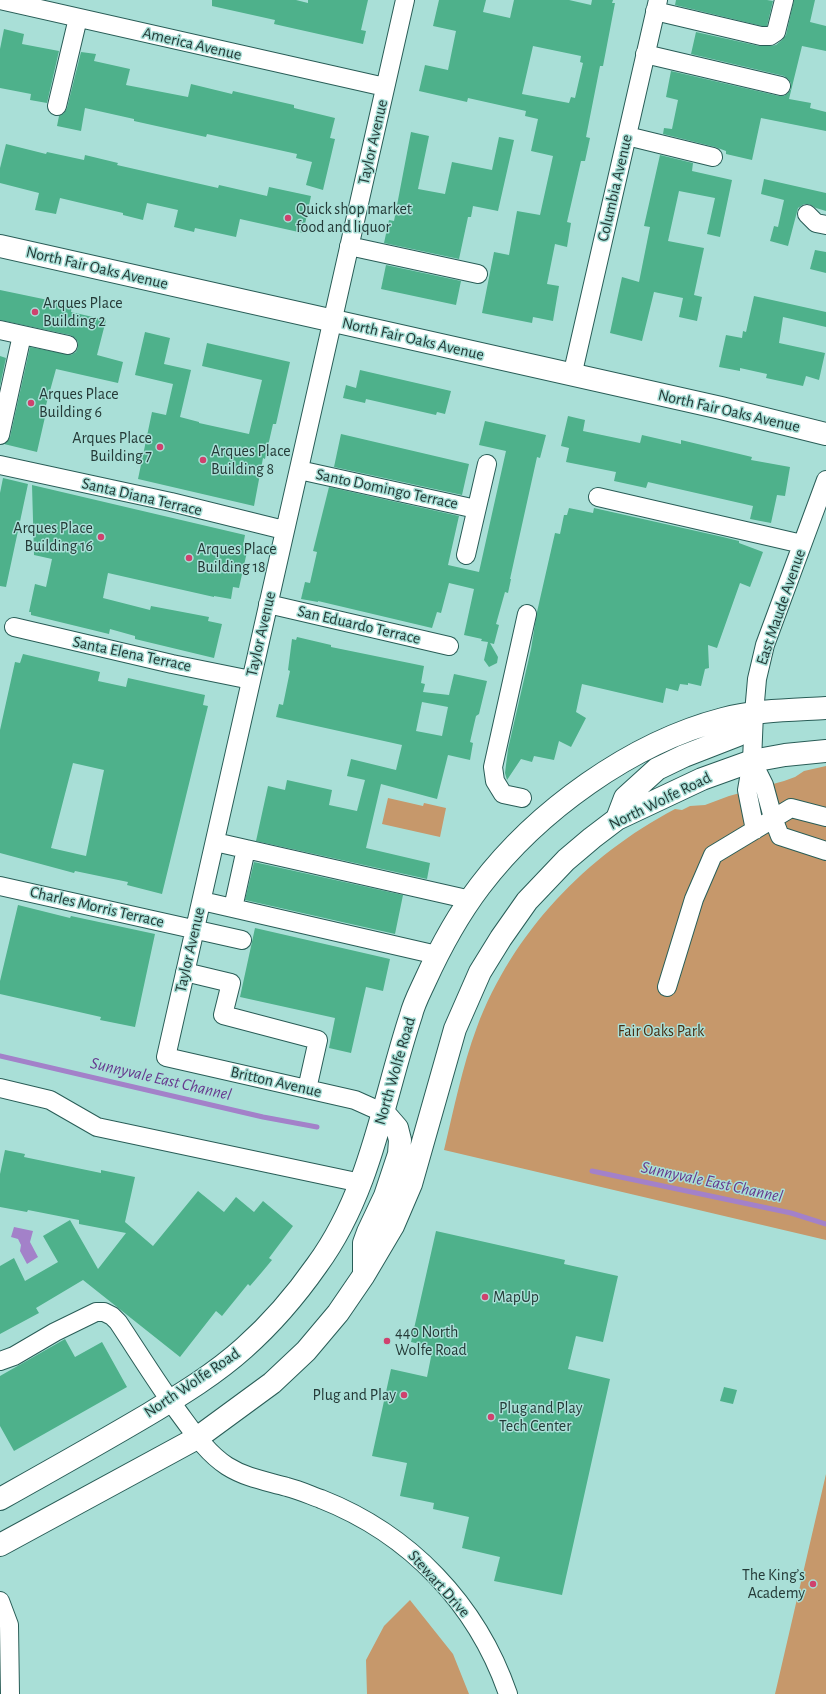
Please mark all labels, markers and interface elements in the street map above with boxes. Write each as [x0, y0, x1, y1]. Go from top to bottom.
street label: America Avenue [141, 23, 243, 65]
street label: Taylor Avenue [354, 98, 392, 186]
street label: Columbia Avenue [593, 133, 637, 243]
place label: Quick shop market food and liquor [296, 199, 412, 237]
marker: Quick shop market food and liquor [283, 213, 293, 223]
street label: North Fair Oaks Avenue [24, 242, 170, 294]
place label: Arques Place Building 2 [43, 293, 123, 331]
marker: Arques Place Building 2 [30, 307, 40, 317]
street label: North Fair Oaks Avenue [340, 313, 486, 365]
place label: Arques Place Building 6 [39, 384, 119, 422]
street label: North Fair Oaks Avenue [656, 385, 802, 437]
marker: Arques Place Building 6 [26, 398, 36, 408]
place label: Arques Place Building 7 [72, 428, 152, 466]
place label: Arques Place Building 8 [211, 441, 291, 479]
marker: Arques Place Building 7 [155, 442, 165, 452]
marker: Arques Place Building 8 [198, 455, 208, 465]
street label: Santo Domingo Terrace [314, 465, 460, 513]
street label: Santa Diana Terrace [80, 474, 204, 520]
place label: Arques Place Building 16 [13, 518, 93, 556]
marker: Arques Place Building 16 [96, 532, 106, 542]
place label: Arques Place Building 18 [197, 539, 277, 577]
street label: East Maude Avenue [752, 546, 810, 668]
marker: Arques Place Building 18 [184, 553, 194, 563]
street label: Taylor Avenue [242, 590, 280, 678]
street label: San Eduardo Terrace [296, 602, 422, 648]
street label: Santa Elena Terrace [71, 632, 193, 676]
street label: North Wolfe Road [606, 768, 714, 834]
street label: Charles Morris Terrace [28, 882, 166, 932]
street label: Taylor Avenue [171, 906, 209, 994]
street label: North Wolfe Road [370, 1015, 420, 1127]
park label: Fair Oaks Park [618, 1021, 704, 1041]
water label: Sunnyvale East Channel [88, 1053, 234, 1105]
street label: Britton Avenue [229, 1062, 323, 1102]
water label: Sunnyvale East Channel [639, 1157, 785, 1207]
place label: MapUp [493, 1287, 539, 1307]
marker: MapUp [480, 1292, 490, 1302]
place label: 440 North Wolfe Road [395, 1322, 467, 1360]
marker: 440 North Wolfe Road [382, 1336, 392, 1346]
street label: North Wolfe Road [140, 1344, 244, 1422]
place label: Plug and Play [312, 1385, 396, 1405]
marker: Plug and Play [399, 1390, 409, 1400]
place label: Plug and Play Tech Center [499, 1398, 583, 1436]
marker: Plug and Play Tech Center [486, 1412, 496, 1422]
street label: Stewart Drive [404, 1546, 474, 1622]
place label: The King’s Academy [742, 1565, 805, 1603]
marker: The King’s Academy [808, 1579, 818, 1589]

